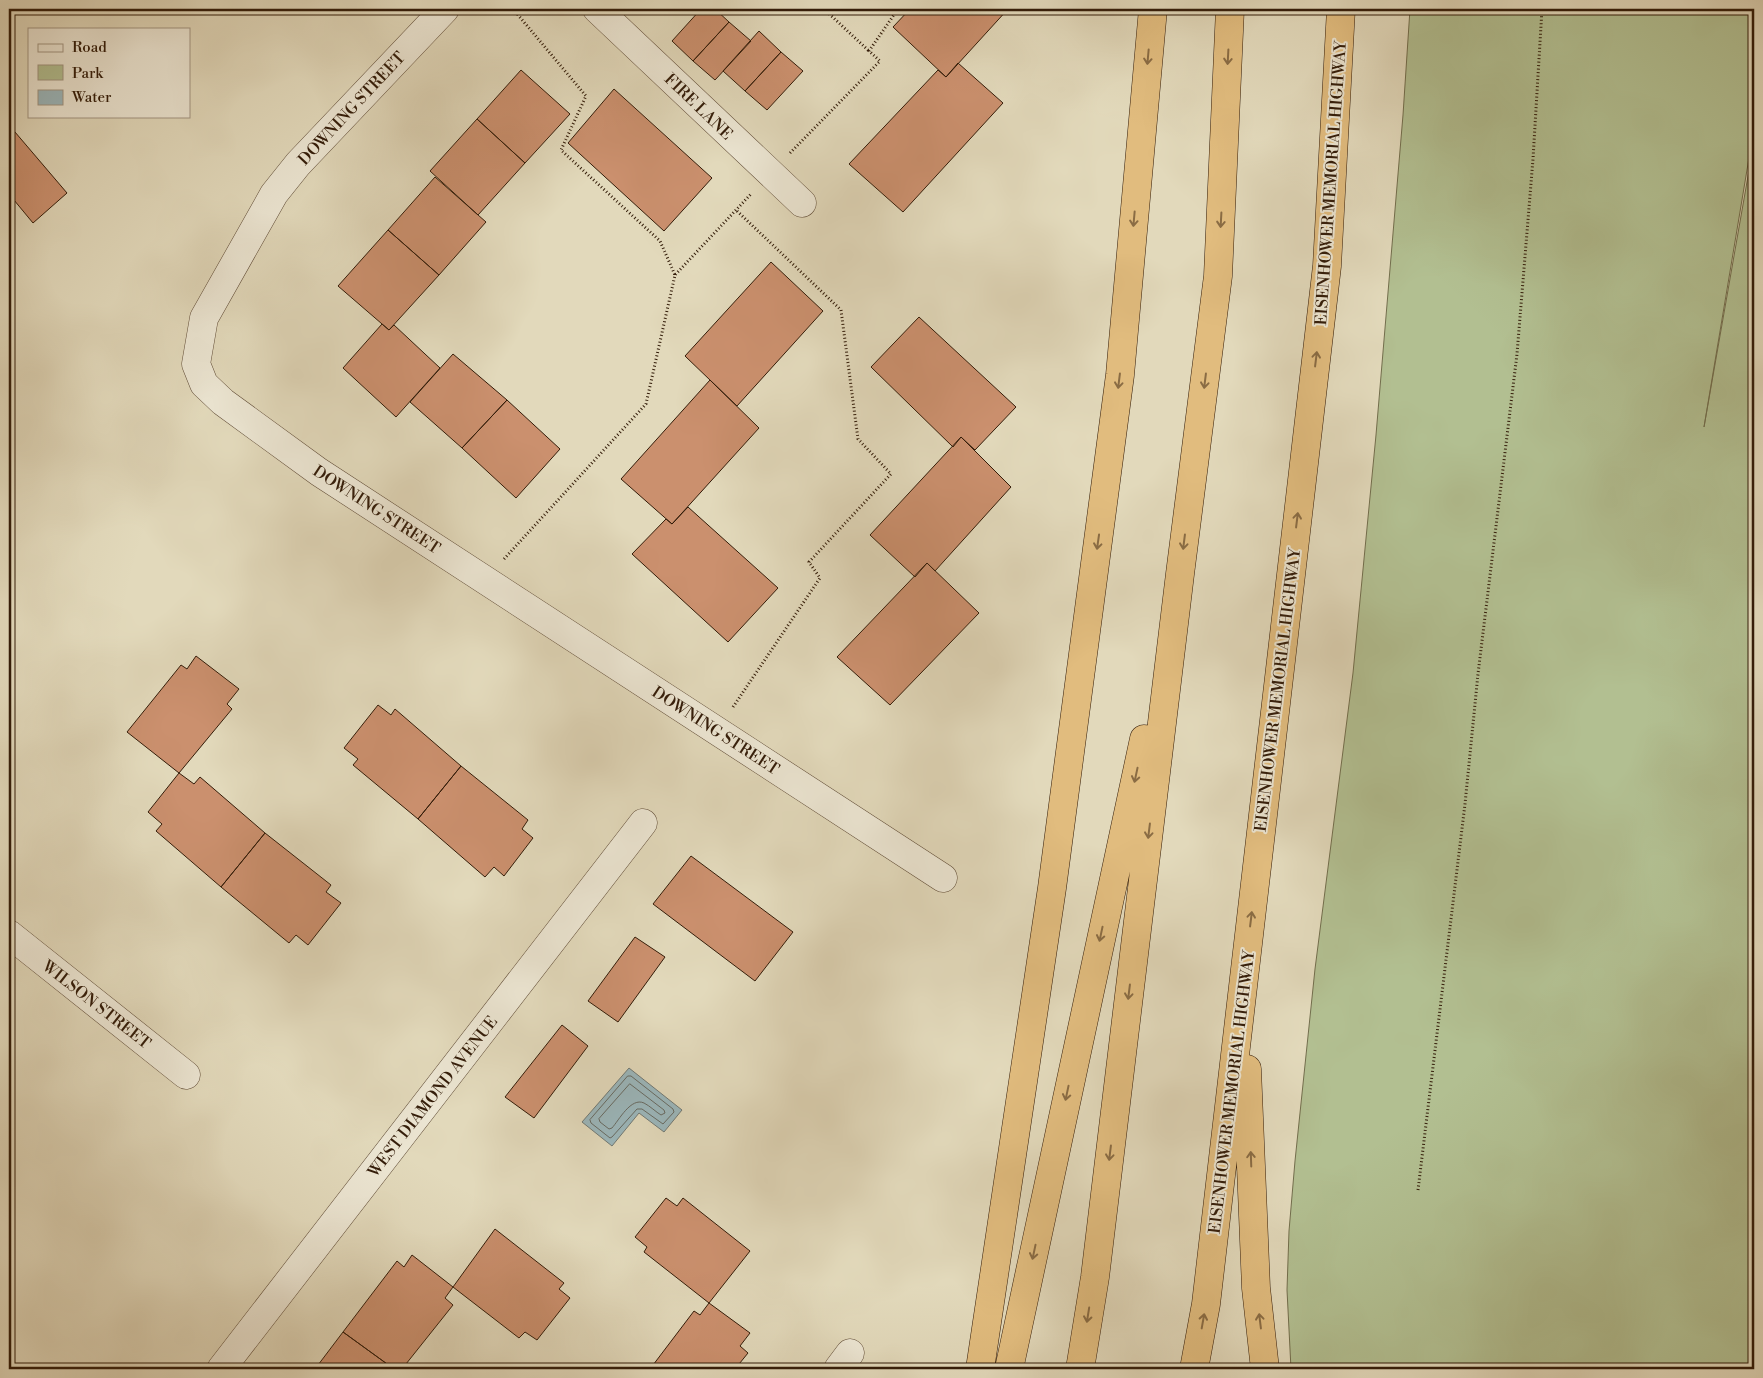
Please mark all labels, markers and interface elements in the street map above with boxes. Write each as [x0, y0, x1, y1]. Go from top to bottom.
legend [28, 28, 190, 118]
text: Road [72, 38, 107, 57]
street label: EISENHOWER MEMORIAL HIGHWAY [1311, 39, 1351, 326]
street label: DOWNING STREET [294, 48, 409, 170]
one-way arrow [1144, 49, 1153, 65]
one-way arrow [1223, 49, 1233, 65]
text: Park [72, 64, 104, 83]
street label: FIRE LANE [660, 69, 737, 144]
text: Water [71, 88, 112, 107]
one-way arrow [1129, 211, 1139, 227]
one-way arrow [1216, 212, 1225, 228]
one-way arrow [1311, 351, 1321, 367]
one-way arrow [1114, 373, 1124, 389]
one-way arrow [1200, 373, 1210, 389]
street label: DOWNING STREET [309, 461, 444, 559]
one-way arrow [1292, 512, 1302, 528]
one-way arrow [1092, 534, 1102, 550]
one-way arrow [1179, 534, 1189, 550]
street label: EISENHOWER MEMORIAL HIGHWAY [1251, 546, 1305, 833]
street label: DOWNING STREET [648, 682, 783, 780]
one-way arrow [1131, 767, 1140, 783]
one-way arrow [1143, 822, 1153, 838]
one-way arrow [1246, 911, 1256, 927]
one-way arrow [1096, 926, 1106, 942]
street label: EISENHOWER MEMORIAL HIGHWAY [1205, 948, 1259, 1235]
street label: WILSON STREET [37, 956, 155, 1053]
one-way arrow [1124, 984, 1134, 1000]
street label: WEST DIAMOND AVENUE [363, 1012, 502, 1182]
one-way arrow [1062, 1085, 1071, 1101]
one-way arrow [1104, 1145, 1114, 1161]
one-way arrow [1246, 1151, 1255, 1167]
one-way arrow [1029, 1244, 1038, 1260]
one-way arrow [1083, 1306, 1093, 1322]
one-way arrow [1255, 1313, 1265, 1329]
one-way arrow [1198, 1314, 1208, 1330]

